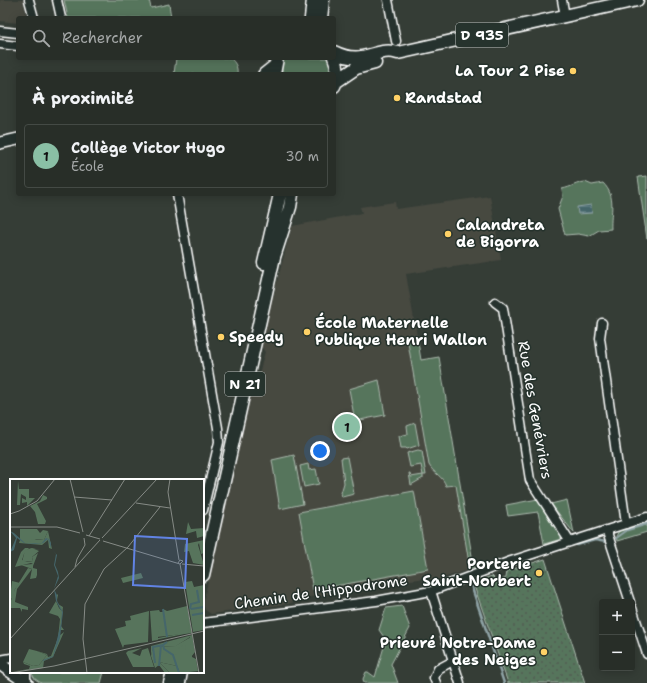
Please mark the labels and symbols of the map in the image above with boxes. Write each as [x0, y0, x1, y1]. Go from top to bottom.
road number: D 935 [456, 23, 508, 47]
place label: La Tour 2 Pise [455, 61, 565, 81]
marker: La Tour 2 Pise [568, 66, 578, 76]
place label: Randstad [405, 88, 482, 108]
marker: Randstad [392, 93, 402, 103]
place label: Calandreta de Bigorra [456, 215, 545, 252]
marker: Calandreta de Bigorra [443, 229, 453, 239]
place label: École Maternelle Publique Henri Wallon [315, 312, 487, 350]
place label: Speedy [229, 327, 284, 347]
marker: École Maternelle Publique Henri Wallon [302, 327, 312, 337]
marker: Speedy [216, 332, 226, 342]
street label: Rue des Genévriers [513, 339, 557, 481]
road number: N 21 [225, 372, 265, 396]
pin: 1 [334, 412, 360, 442]
your location [310, 441, 330, 461]
inset map [10, 479, 204, 673]
place label: Porterie Saint-Norbert [422, 554, 531, 591]
marker: Porterie Saint-Norbert [534, 568, 544, 578]
street label: Chemin de l'Hippodrome [233, 570, 409, 614]
place label: Prieuré Notre-Dame des Neiges [380, 633, 536, 670]
marker: Prieuré Notre-Dame des Neiges [539, 647, 549, 657]

